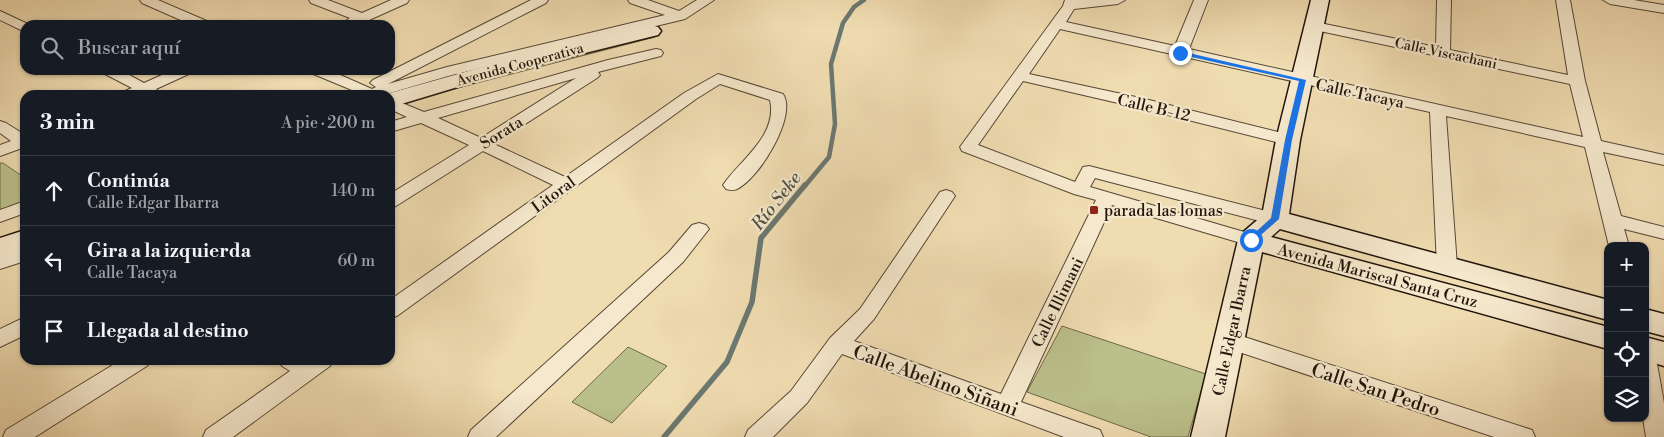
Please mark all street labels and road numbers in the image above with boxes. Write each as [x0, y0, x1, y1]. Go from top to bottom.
street label: Calle Viscachani [1393, 34, 1499, 74]
street label: Avenida Cooperativa [454, 39, 587, 91]
street label: Calle Tacaya [1314, 75, 1407, 113]
street label: Calle B-12 [1115, 90, 1192, 126]
street label: Sorata [476, 111, 528, 154]
street label: Litoral [528, 172, 580, 218]
street label: Avenida Mariscal Santa Cruz [1274, 239, 1480, 312]
street label: Calle Illimani [1027, 254, 1088, 351]
street label: Calle Edgar Ibarra [1208, 264, 1256, 398]
street label: Calle Abelino Siñani [850, 340, 1022, 422]
street label: Calle San Pedro [1308, 358, 1443, 422]

